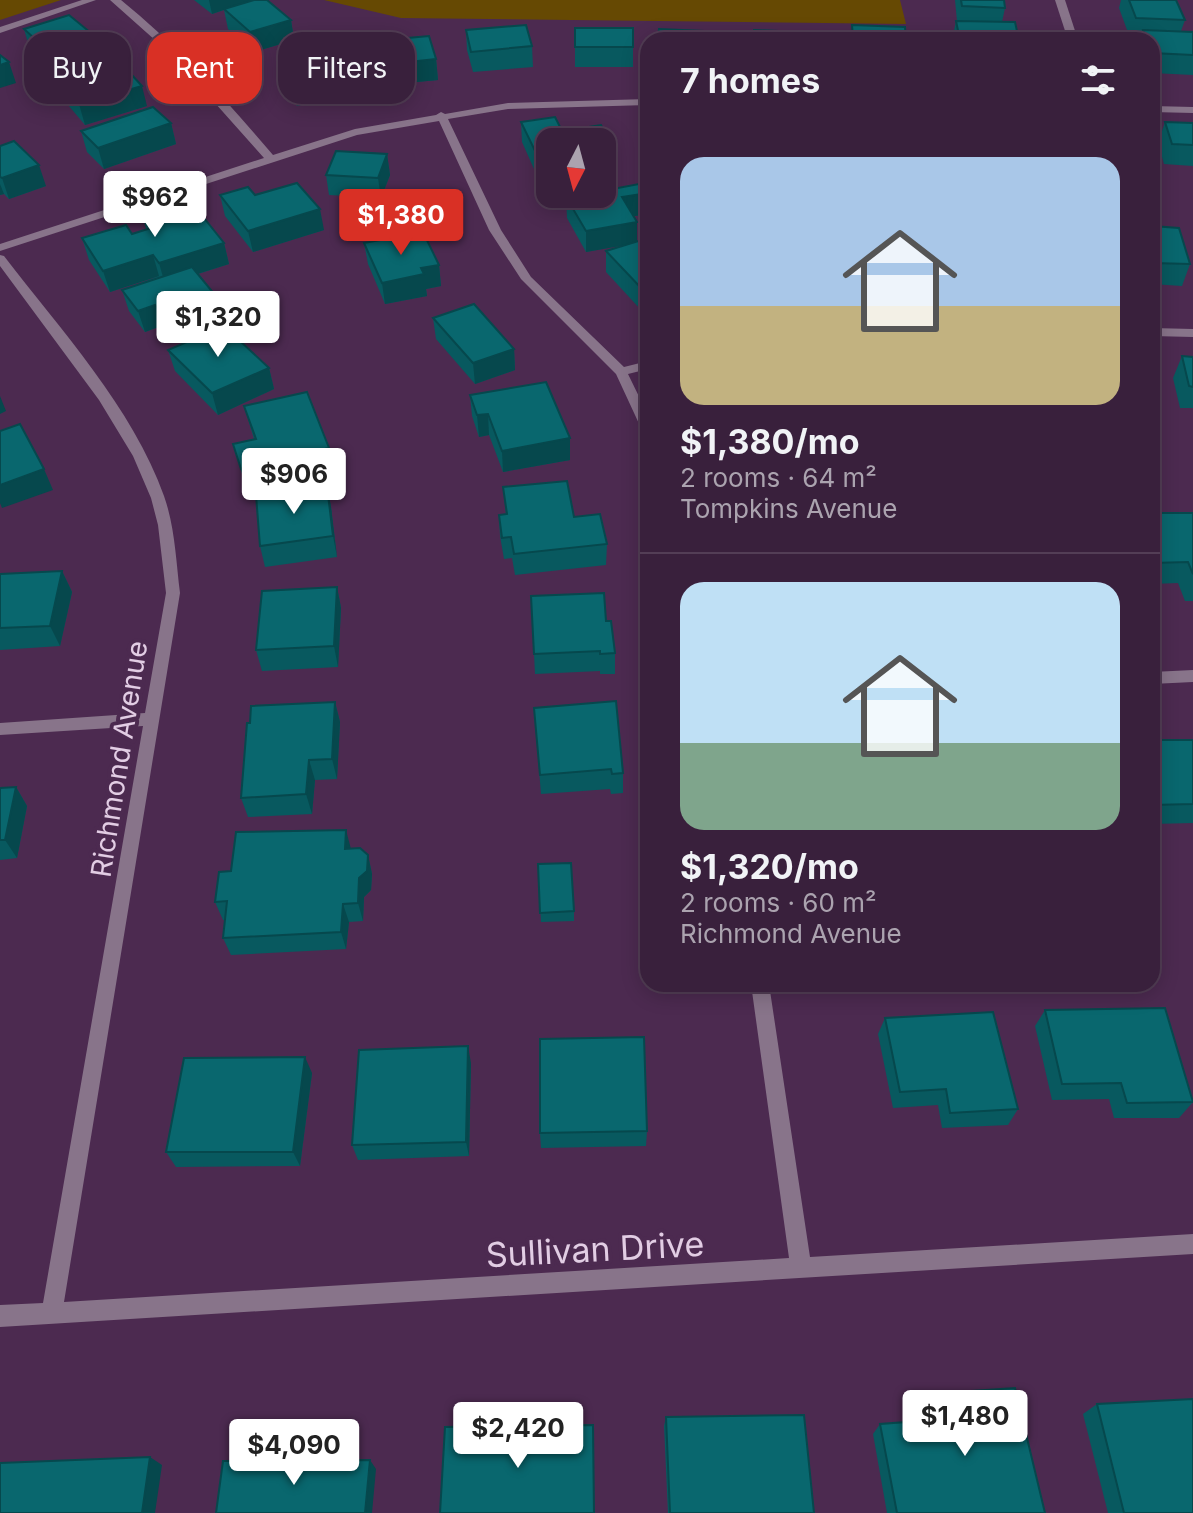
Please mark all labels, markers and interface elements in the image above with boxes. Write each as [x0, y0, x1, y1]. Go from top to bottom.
chip: Buy [24, 32, 131, 104]
chip: Rent [147, 32, 262, 104]
chip: Filters [278, 32, 415, 104]
icon: filters [1076, 58, 1120, 102]
text: 7 homes [680, 60, 820, 101]
north arrow [536, 128, 616, 208]
map controls [536, 128, 616, 208]
pin: $962 [108, 171, 202, 239]
text: $962 [121, 181, 189, 212]
pin: $1,380 [336, 189, 466, 257]
text: $1,380 [357, 199, 445, 230]
icon: home [828, 209, 972, 353]
pin: $1,320 [153, 291, 283, 359]
text: $1,320 [174, 301, 262, 332]
text: $1,380/mo [680, 421, 860, 462]
pin: $906 [247, 448, 341, 516]
text: $906 [260, 458, 328, 489]
text: 2 rooms · 64 m² [680, 462, 877, 493]
text: Tompkins Avenue [680, 493, 897, 524]
icon: home [828, 634, 972, 778]
street label: Richmond Avenue [84, 639, 154, 879]
text: $1,320/mo [680, 846, 859, 887]
text: 2 rooms · 60 m² [680, 887, 876, 918]
text: Richmond Avenue [680, 918, 902, 949]
street label: Sullivan Drive [485, 1223, 705, 1275]
pin: $1,480 [900, 1390, 1030, 1458]
text: $1,480 [921, 1400, 1009, 1431]
pin: $2,420 [453, 1402, 583, 1470]
text: $2,420 [471, 1412, 565, 1443]
pin: $4,090 [229, 1419, 359, 1487]
text: $4,090 [247, 1429, 341, 1460]

